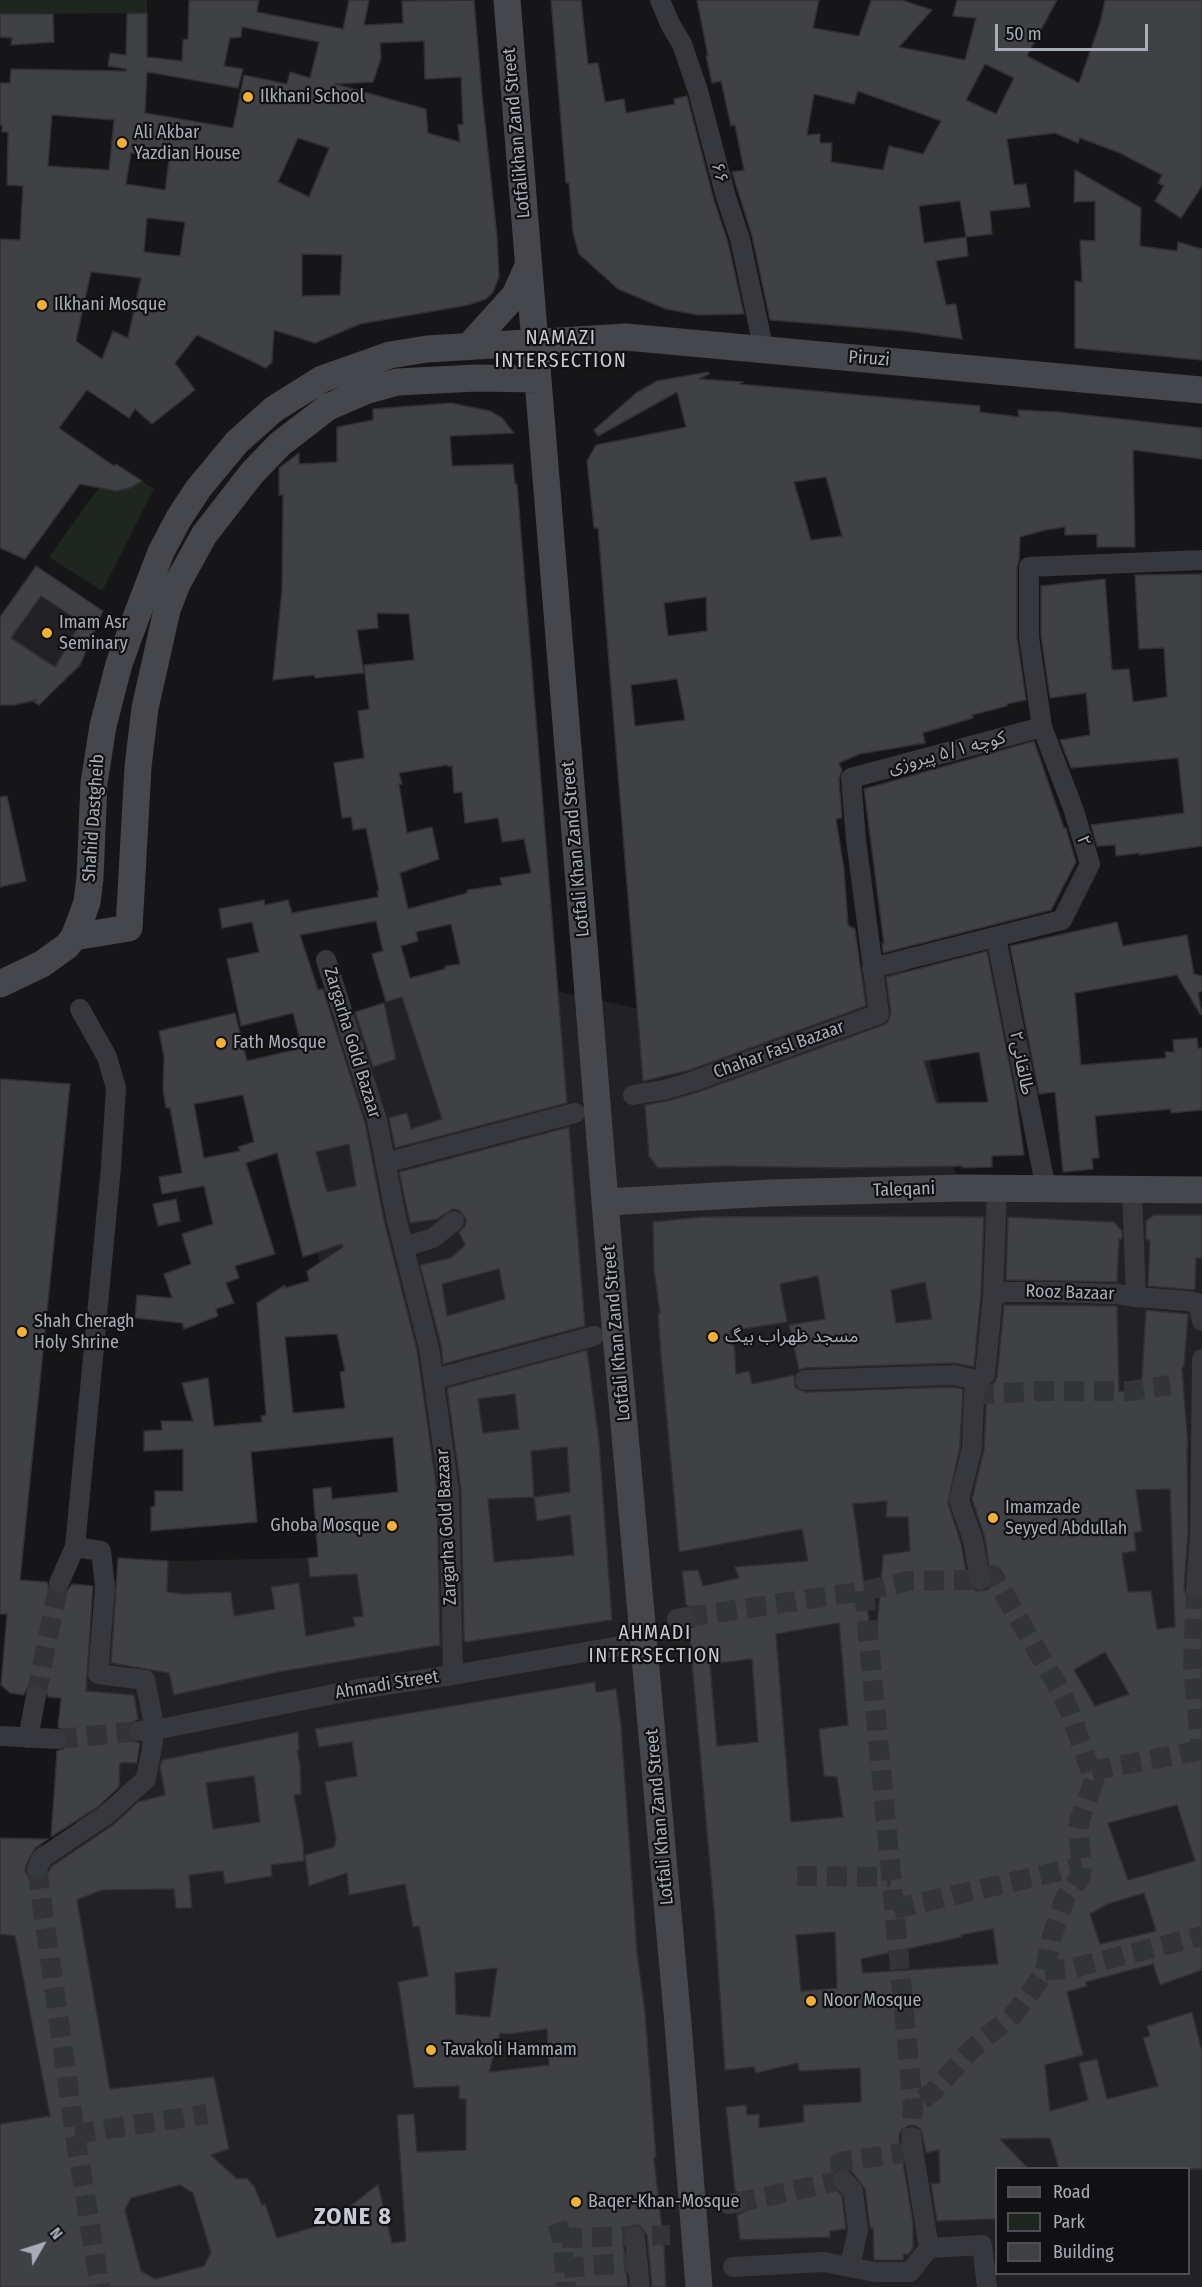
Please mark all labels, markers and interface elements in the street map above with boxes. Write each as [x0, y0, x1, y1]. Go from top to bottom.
scale bar [998, 12, 1151, 50]
text: 50 m [1006, 23, 1042, 45]
street label: Lotfalikhan Zand Street [499, 47, 535, 219]
place label: Ilkhani School [260, 86, 364, 108]
marker: Ilkhani School [241, 90, 255, 104]
place label: Ali Akbar Yazdian House [134, 122, 240, 164]
marker: Ali Akbar Yazdian House [115, 136, 129, 150]
street label: ۶۶ [706, 160, 732, 186]
place label: Ilkhani Mosque [54, 294, 166, 316]
marker: Ilkhani Mosque [35, 298, 49, 312]
district label: NAMAZI INTERSECTION [495, 326, 627, 373]
street label: Piruzi [848, 347, 890, 371]
place label: Imam Asr Seminary [59, 612, 128, 654]
marker: Imam Asr Seminary [40, 626, 54, 640]
street label: کوچه ۵/۱ پیروزی [886, 727, 1008, 779]
street label: Shahid Dastgheib [79, 753, 109, 883]
street label: Lotfali Khan Zand Street [558, 760, 594, 938]
street label: ۲ [1071, 833, 1095, 849]
street label: Zargarha Gold Bazaar [319, 965, 385, 1121]
street label: Chahar Fasl Bazaar [711, 1016, 847, 1084]
street label: طالقانی۲ [1004, 1029, 1038, 1097]
place label: Fath Mosque [233, 1032, 326, 1054]
marker: Fath Mosque [214, 1036, 228, 1050]
street label: Taleqani [873, 1178, 935, 1202]
street label: Lotfali Khan Zand Street [599, 1244, 635, 1422]
street label: Rooz Bazaar [1025, 1281, 1115, 1305]
place label: Shah Cheragh Holy Shrine [34, 1311, 135, 1354]
marker: Shah Cheragh Holy Shrine [15, 1325, 29, 1339]
place label: مسجد ظهراب بیگ [725, 1326, 859, 1348]
marker: مسجد ظهراب بیگ [706, 1330, 720, 1344]
street label: Zargarha Gold Bazaar [432, 1448, 462, 1606]
place label: Imamzade Seyyed Abdullah [1005, 1497, 1127, 1540]
marker: Imamzade Seyyed Abdullah [986, 1511, 1000, 1525]
place label: Ghoba Mosque [270, 1515, 380, 1537]
marker: Ghoba Mosque [385, 1519, 399, 1533]
district label: AHMADI INTERSECTION [589, 1621, 721, 1668]
street label: Ahmadi Street [334, 1666, 440, 1704]
street label: Lotfali Khan Zand Street [642, 1728, 678, 1906]
place label: Noor Mosque [823, 1990, 921, 2012]
marker: Noor Mosque [804, 1994, 818, 2008]
place label: Tavakoli Hammam [443, 2039, 577, 2061]
marker: Tavakoli Hammam [424, 2043, 438, 2057]
legend [995, 2167, 1190, 2275]
text: Road [1053, 2181, 1090, 2203]
place label: Baqer-Khan-Mosque [588, 2191, 739, 2213]
marker: Baqer-Khan-Mosque [569, 2195, 583, 2209]
district label: ZONE 8 [314, 2203, 392, 2231]
text: Park [1053, 2211, 1085, 2233]
north arrow [12, 2215, 72, 2275]
text: N [46, 2224, 67, 2243]
text: Building [1053, 2241, 1114, 2263]

